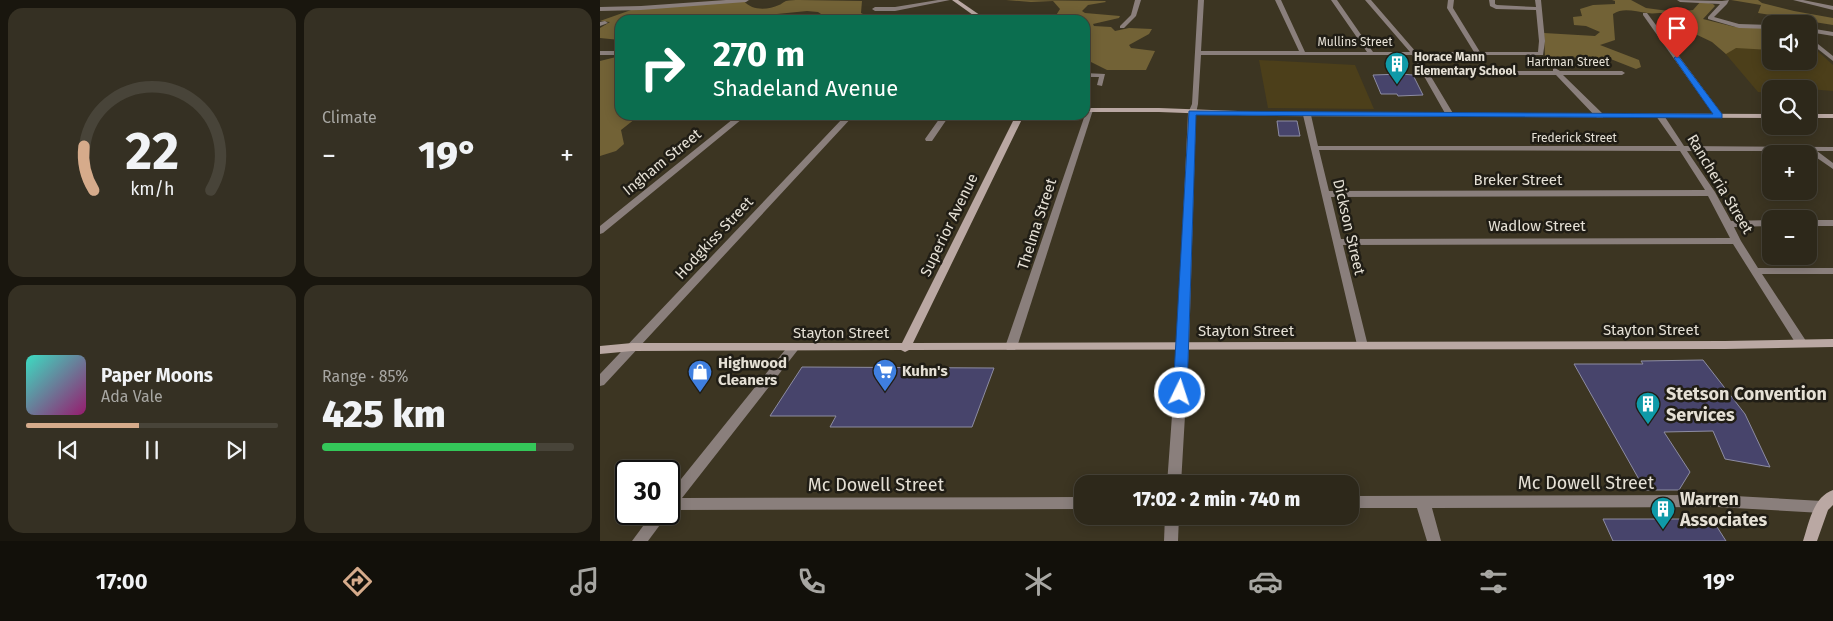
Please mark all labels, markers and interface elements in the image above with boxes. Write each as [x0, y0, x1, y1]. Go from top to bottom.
pin [1656, 7, 1698, 58]
icon: arrive [1663, 14, 1691, 42]
map controls [1762, 15, 1817, 265]
button: sound [1762, 15, 1817, 70]
text: 270 m [713, 33, 805, 75]
icon: right [630, 35, 695, 100]
street label: Mullins Street [1317, 35, 1393, 49]
place label: Horace Mann Elementary School [1414, 50, 1517, 78]
building icon: Horace Mann Elementary School [1384, 51, 1410, 85]
street label: Hartman Street [1526, 55, 1610, 69]
text: Shadeland Avenue [713, 75, 898, 102]
button: search [1762, 80, 1817, 135]
text: Climate [322, 108, 377, 127]
text: 22 [125, 120, 179, 183]
street label: Ingham Street [619, 125, 705, 199]
street label: Frederick Street [1531, 131, 1617, 145]
street label: Rancheria Street [1683, 131, 1757, 238]
text: 19° [418, 132, 478, 178]
text: − [322, 139, 336, 172]
text: + [560, 139, 574, 172]
button: + [1762, 145, 1817, 200]
street label: Superior Avenue [916, 171, 982, 279]
street label: Breker Street [1474, 171, 1563, 189]
street label: Thelma Street [1014, 176, 1060, 272]
street label: Dickson Street [1329, 177, 1369, 277]
text: km/h [130, 178, 174, 200]
street label: Hodgkiss Street [671, 193, 757, 283]
button: − [1762, 210, 1817, 265]
street label: Wadlow Street [1488, 217, 1586, 235]
street label: Stayton Street [1603, 321, 1700, 339]
street label: Stayton Street [1198, 322, 1295, 340]
street label: Stayton Street [793, 324, 890, 342]
place label: Highwood Cleaners [718, 354, 787, 389]
supermarket icon: Kuhn's [872, 358, 898, 392]
shop icon: Highwood Cleaners [687, 359, 713, 393]
place label: Kuhn's [902, 362, 948, 380]
text: Paper Moons [101, 364, 213, 387]
position arrow [1153, 366, 1205, 418]
text: Range · 85% [322, 367, 408, 386]
place label: Stetson Convention Services [1666, 383, 1827, 426]
text: Ada Vale [101, 387, 163, 406]
text: 425 km [322, 391, 446, 437]
building icon: Stetson Convention Services [1635, 391, 1661, 425]
icon: previous [54, 436, 82, 464]
icon: pause [138, 436, 166, 464]
icon: next [222, 436, 250, 464]
speed limit sign: 30 [615, 460, 680, 525]
street label: Mc Dowell Street [1518, 472, 1655, 494]
street label: Mc Dowell Street [808, 474, 945, 496]
text: 17:02 · 2 min · 740 m [1133, 488, 1300, 511]
place label: Warren Associates [1679, 488, 1768, 531]
building icon: Warren Associates [1650, 496, 1676, 530]
icon: directions [340, 564, 375, 599]
icon: music [567, 564, 602, 599]
icon: phone [794, 564, 829, 599]
icon: climate [1021, 564, 1056, 599]
icon: car [1248, 564, 1283, 599]
icon: filters [1476, 564, 1511, 599]
text: 17:00 [96, 568, 148, 595]
text: 19° [1703, 568, 1737, 595]

